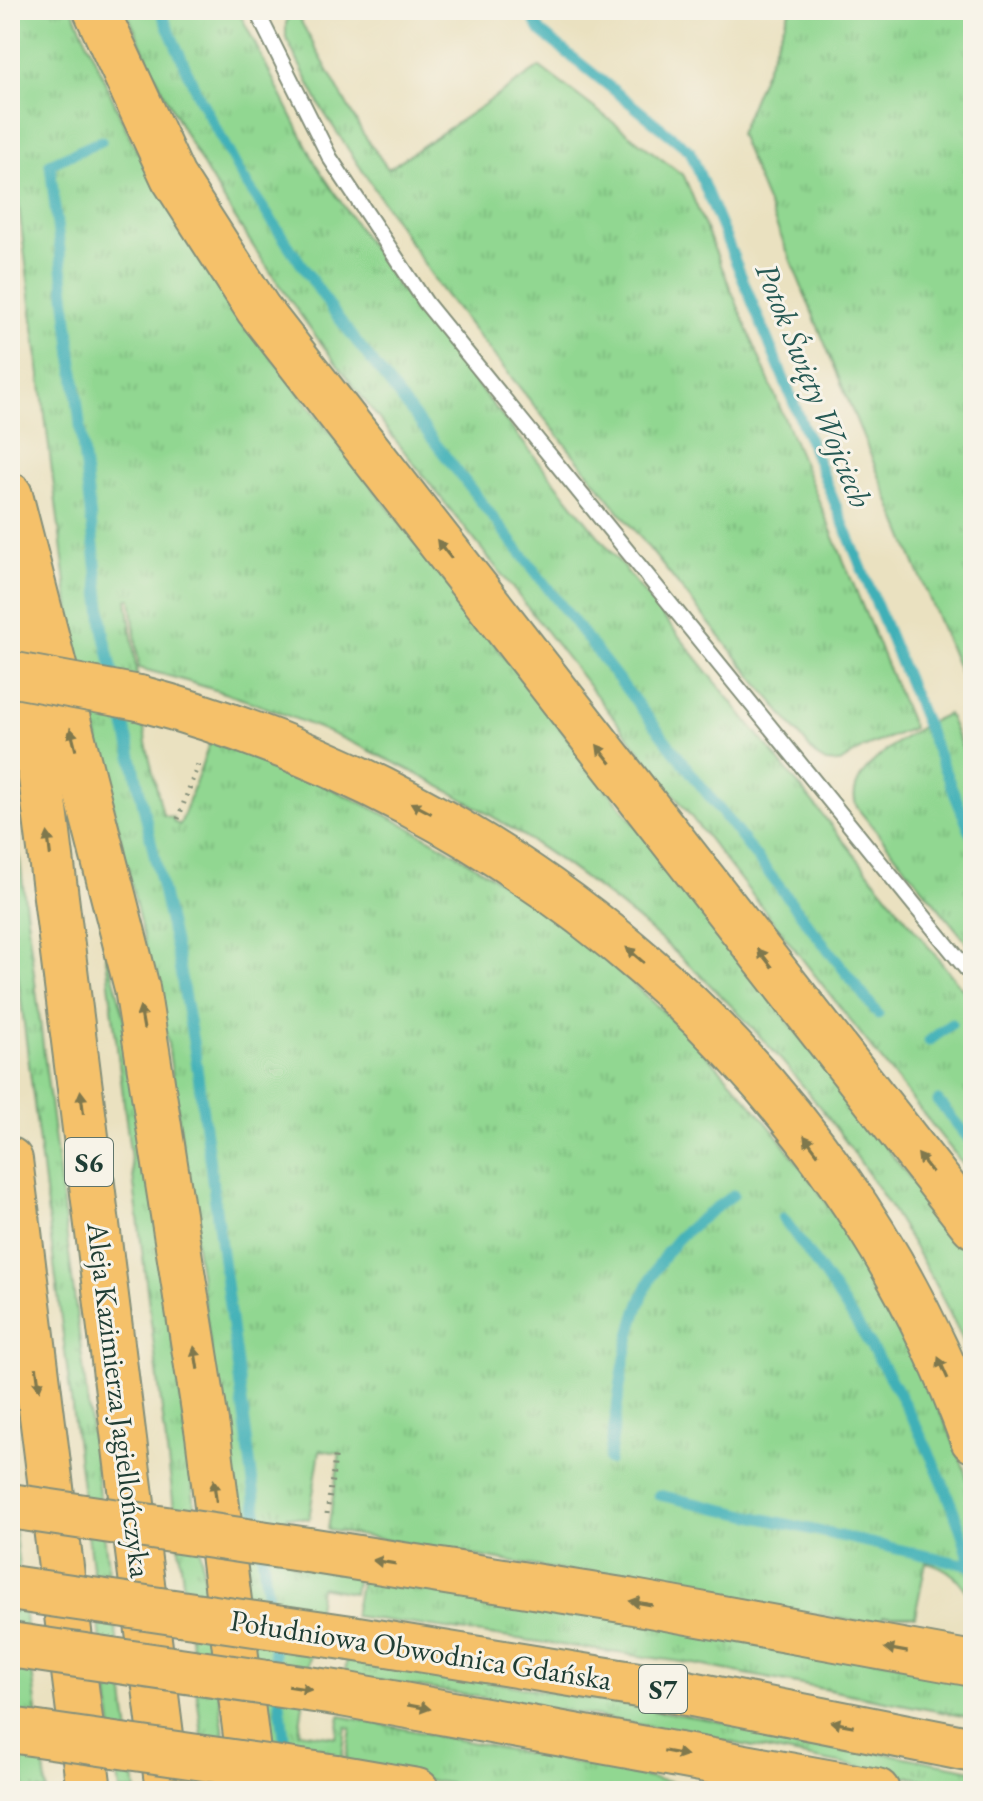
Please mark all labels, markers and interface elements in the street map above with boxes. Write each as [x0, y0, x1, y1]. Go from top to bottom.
water label: Potok Święty Wojciech [746, 256, 882, 514]
one-way arrow [436, 539, 452, 559]
one-way arrow [66, 726, 78, 751]
one-way arrow [597, 744, 613, 764]
one-way arrow [409, 801, 432, 814]
one-way arrow [43, 832, 56, 857]
one-way arrow [625, 946, 644, 964]
one-way arrow [757, 948, 773, 969]
one-way arrow [136, 1005, 148, 1030]
one-way arrow [75, 1090, 88, 1115]
one-way arrow [803, 1134, 819, 1156]
road number: S6 [65, 1138, 113, 1186]
one-way arrow [917, 1153, 934, 1173]
street label: Aleja Kazimierza Jagiellończyka [78, 1219, 161, 1580]
one-way arrow [189, 1345, 202, 1370]
one-way arrow [937, 1356, 950, 1380]
one-way arrow [32, 1367, 45, 1392]
one-way arrow [208, 1478, 221, 1503]
one-way arrow [371, 1555, 396, 1568]
one-way arrow [628, 1597, 653, 1609]
street label: Południowa Obwodnica Gdańska [228, 1600, 615, 1699]
one-way arrow [884, 1644, 909, 1656]
road number: S7 [639, 1665, 687, 1713]
one-way arrow [287, 1682, 312, 1695]
one-way arrow [407, 1702, 432, 1714]
one-way arrow [829, 1717, 854, 1729]
one-way arrow [663, 1747, 688, 1759]

